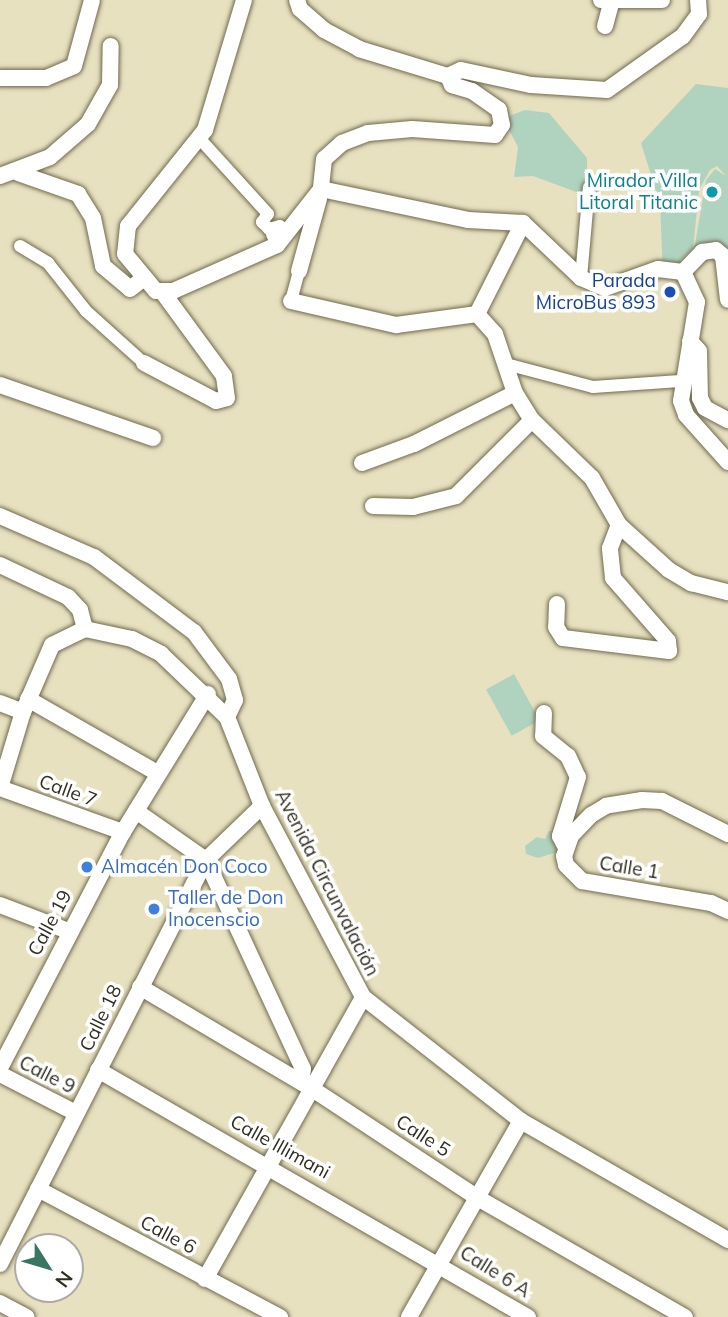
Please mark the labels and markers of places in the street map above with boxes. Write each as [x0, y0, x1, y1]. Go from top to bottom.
place label: Mirador Villa Litoral Titanic [579, 170, 698, 214]
marker: Mirador Villa Litoral Titanic [704, 184, 720, 200]
place label: Parada MicroBus 893 [536, 270, 656, 314]
marker: Parada MicroBus 893 [662, 284, 678, 300]
place label: Almacén Don Coco [101, 856, 268, 878]
marker: Almacén Don Coco [79, 859, 95, 875]
place label: Taller de Don Inocenscio [168, 887, 284, 931]
marker: Taller de Don Inocenscio [146, 901, 162, 917]

